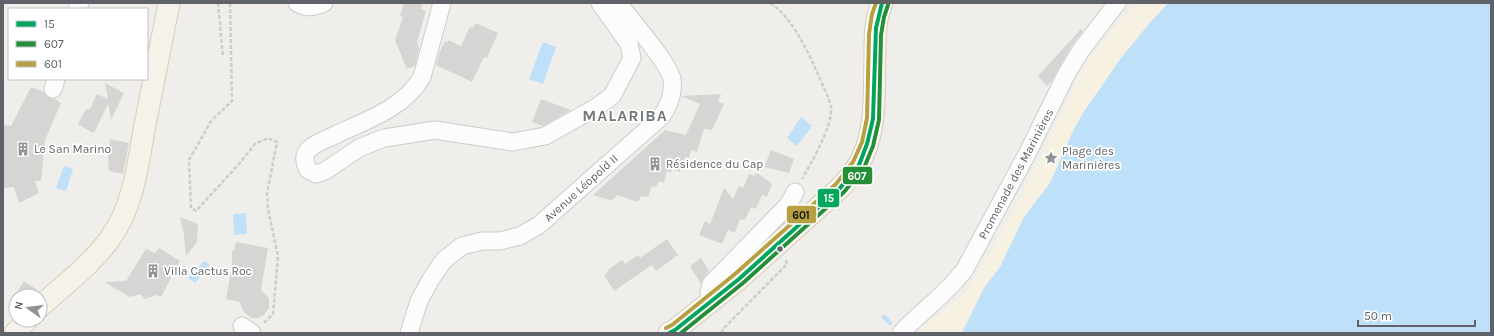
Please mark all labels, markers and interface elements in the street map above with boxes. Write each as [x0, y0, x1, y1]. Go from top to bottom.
legend [8, 8, 148, 80]
text: 15 [44, 17, 55, 31]
text: 607 [44, 37, 64, 51]
text: 601 [44, 57, 62, 71]
district label: MALARIBA [582, 106, 668, 125]
street label: Promenade des Marinières [976, 106, 1056, 242]
building icon: Le San Marino [15, 141, 31, 157]
place label: Le San Marino [34, 142, 111, 156]
place label: Plage des Marinières [1062, 144, 1120, 172]
place icon: Plage des Marinières [1043, 150, 1059, 166]
street label: Avenue Léopold II [541, 151, 621, 225]
building icon: Résidence du Cap [647, 156, 663, 172]
place label: Résidence du Cap [666, 157, 763, 171]
line badge: 607 [842, 166, 873, 185]
text: 607 [847, 170, 867, 183]
line badge: 15 [817, 188, 840, 208]
text: 15 [824, 192, 834, 205]
line badge: 601 [786, 205, 817, 224]
text: 601 [792, 209, 810, 222]
unlabelled marker [775, 244, 785, 254]
building icon: Villa Cactus Roc [145, 263, 161, 279]
place label: Villa Cactus Roc [164, 264, 252, 278]
north arrow [8, 288, 48, 328]
text: N [12, 300, 26, 311]
scale bar [1358, 302, 1475, 328]
text: 50 m [1364, 309, 1392, 323]

